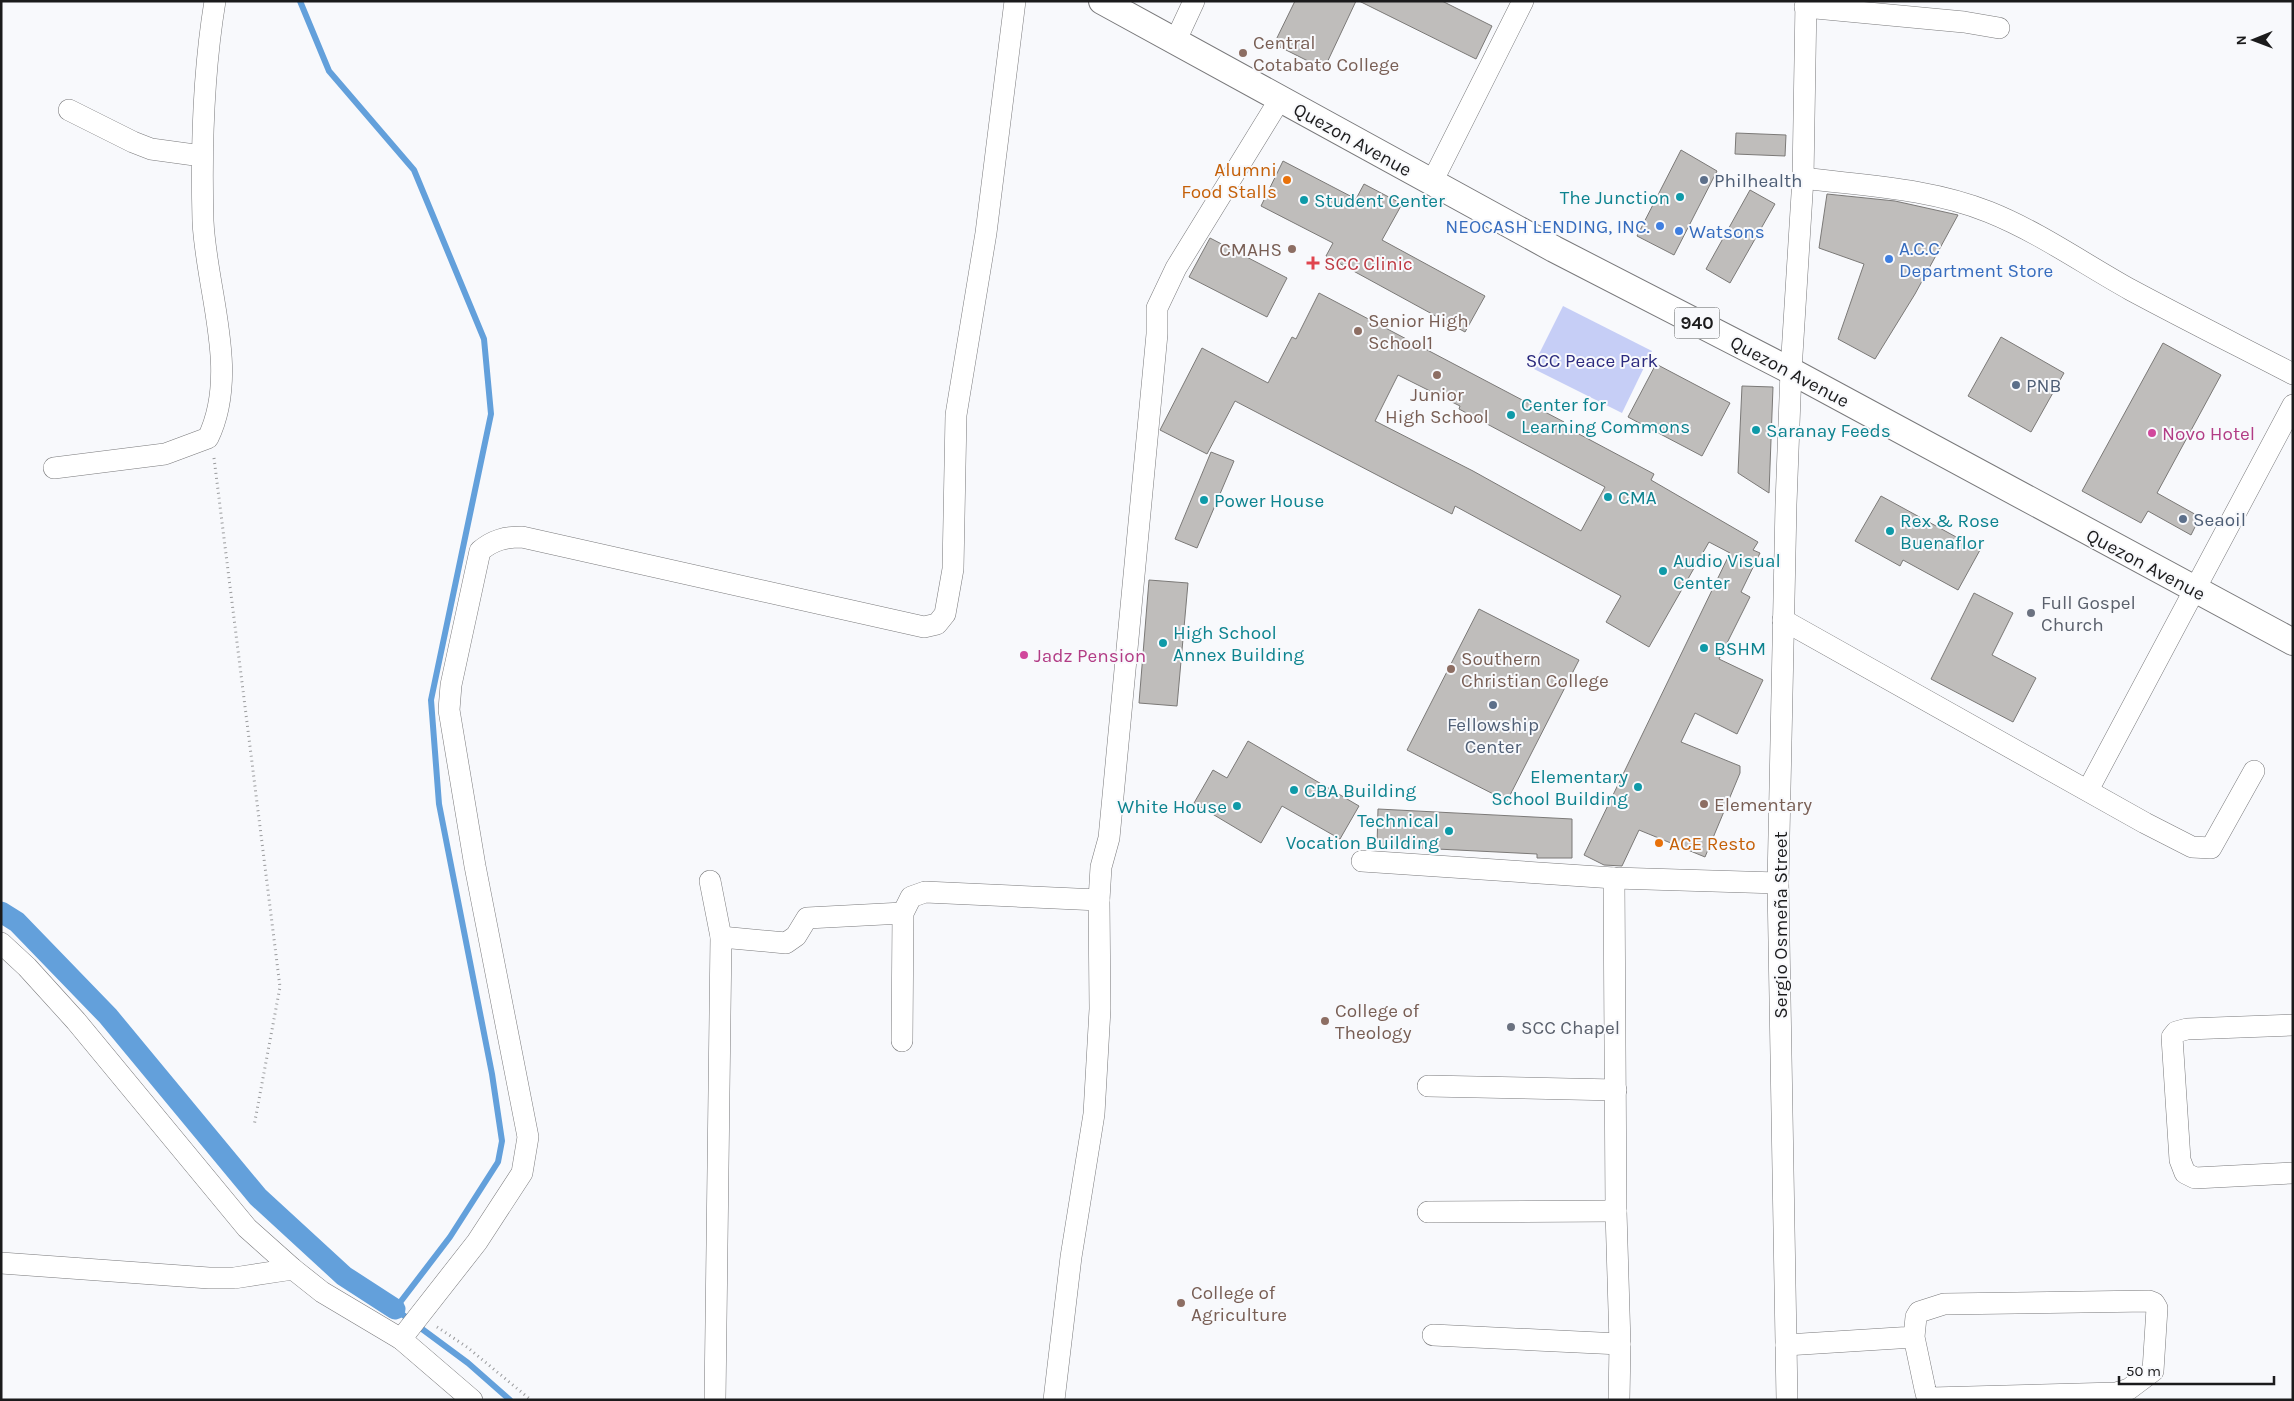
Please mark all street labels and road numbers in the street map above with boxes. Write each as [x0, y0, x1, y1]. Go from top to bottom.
street label: Quezon Avenue [1290, 98, 1415, 181]
road number: 940 [1674, 307, 1720, 338]
street label: Quezon Avenue [1726, 331, 1853, 412]
street label: Quezon Avenue [2082, 524, 2209, 605]
street label: Sergio Osmeña Street [1770, 831, 1792, 1019]

